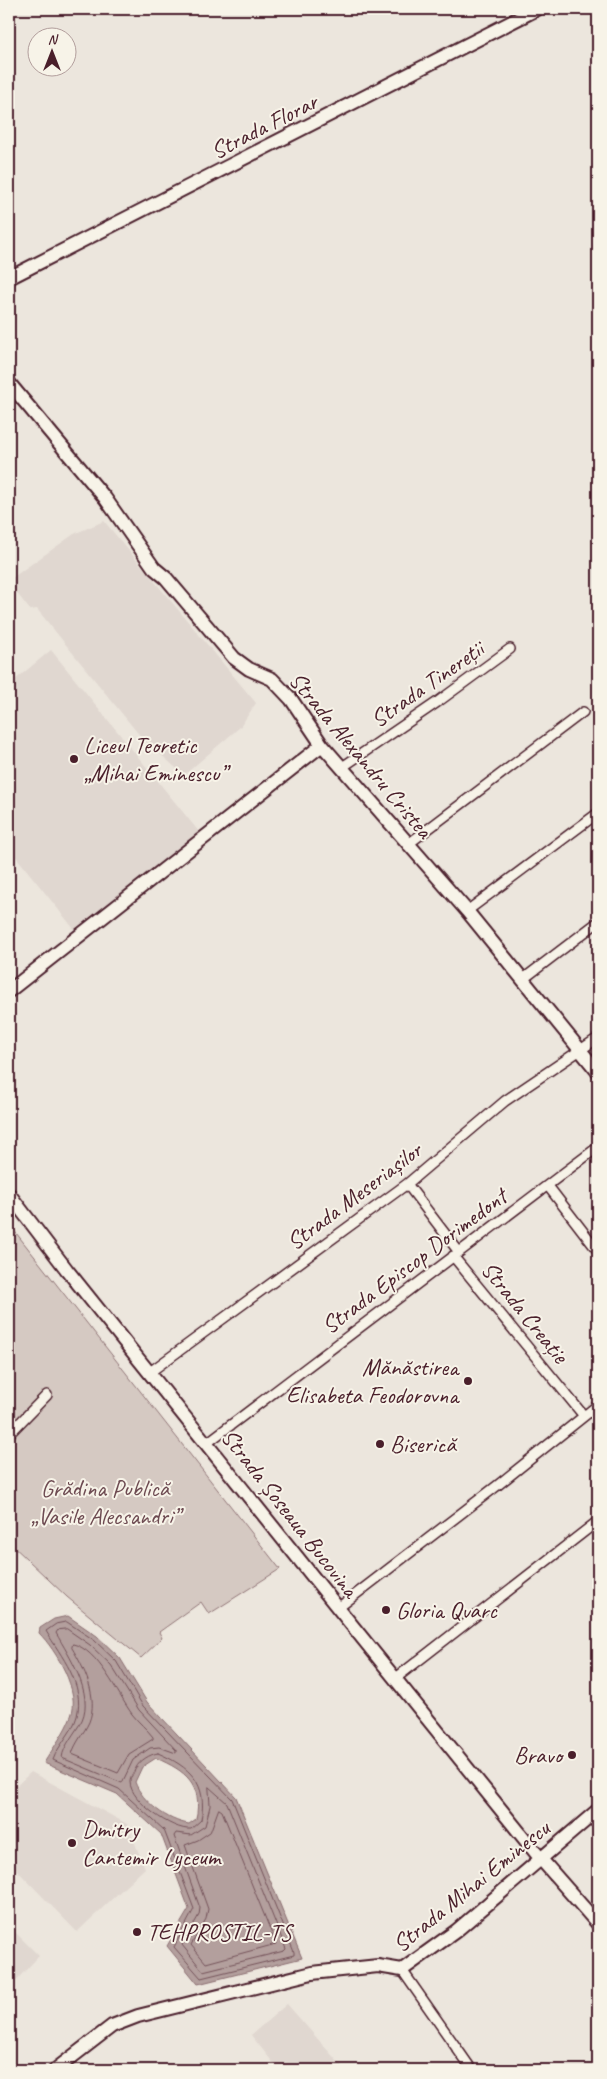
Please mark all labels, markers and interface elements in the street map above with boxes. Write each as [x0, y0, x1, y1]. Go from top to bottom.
north arrow [28, 28, 78, 78]
text: N [48, 31, 59, 48]
street label: Strada Florar [206, 85, 324, 166]
street label: Strada Tinereții [365, 633, 492, 734]
street label: Strada Alexandru Cristea [283, 666, 440, 845]
place label: Liceul Teoretic „Mihai Eminescu” [84, 730, 231, 788]
marker: Liceul Teoretic „Mihai Eminescu” [68, 753, 80, 765]
street label: Strada Meseriașilor [280, 1134, 430, 1257]
street label: Strada Episcop Dorimedont [315, 1180, 515, 1340]
street label: Strada Creație [475, 1255, 577, 1371]
place label: Mănăstirea Elisabeta Feodorovna [286, 1352, 460, 1410]
marker: Mănăstirea Elisabeta Feodorovna [462, 1375, 474, 1387]
street label: Strada Șoseaua Bucovina [215, 1423, 366, 1605]
place label: Biserică [390, 1429, 458, 1459]
marker: Biserică [374, 1438, 386, 1450]
park label: Grădina Publică „Vasile Alecsandri” [31, 1473, 184, 1531]
place label: Gloria Qvarc [396, 1595, 498, 1625]
marker: Gloria Qvarc [380, 1604, 392, 1616]
place label: Bravo [514, 1740, 565, 1770]
marker: Bravo [566, 1749, 578, 1761]
street label: Strada Mihai Eminescu [386, 1812, 557, 1959]
place label: Dmitry Cantemir Lyceum [82, 1814, 223, 1872]
marker: Dmitry Cantemir Lyceum [66, 1837, 78, 1849]
place label: TEHPROSTIL-TS [147, 1917, 295, 1947]
marker: TEHPROSTIL-TS [131, 1926, 143, 1938]

